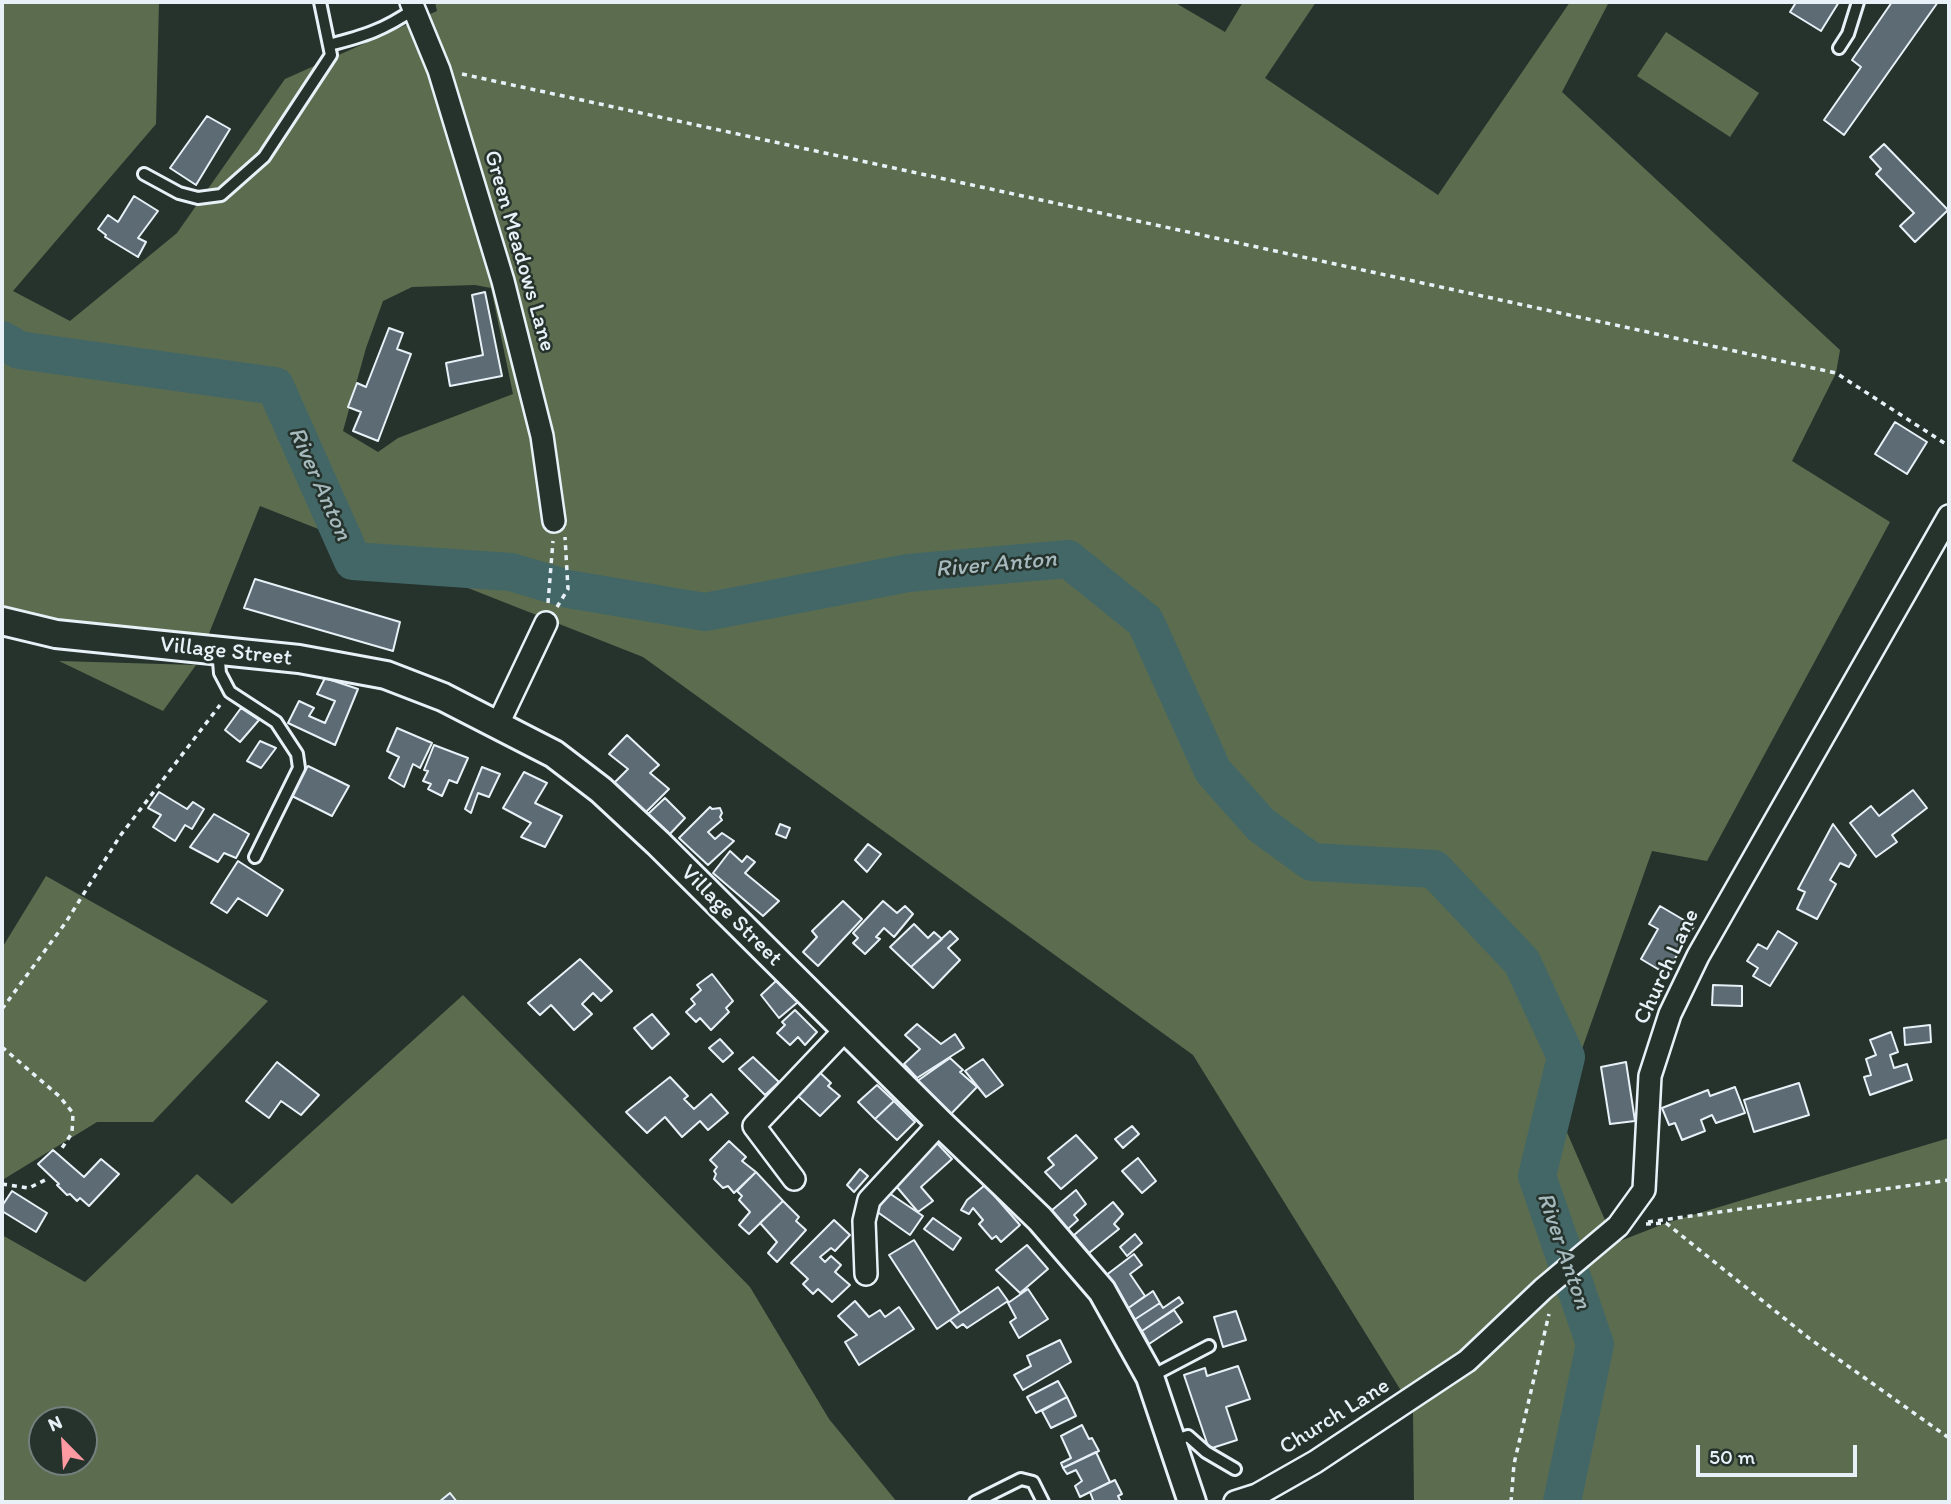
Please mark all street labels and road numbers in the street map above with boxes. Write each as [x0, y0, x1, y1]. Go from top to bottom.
street label: Green Meadows Lane [477, 147, 561, 355]
street label: Village Street [159, 631, 293, 673]
street label: Village Street [674, 859, 788, 973]
street label: Church Lane [1628, 905, 1706, 1029]
street label: Church Lane [1275, 1372, 1395, 1462]

